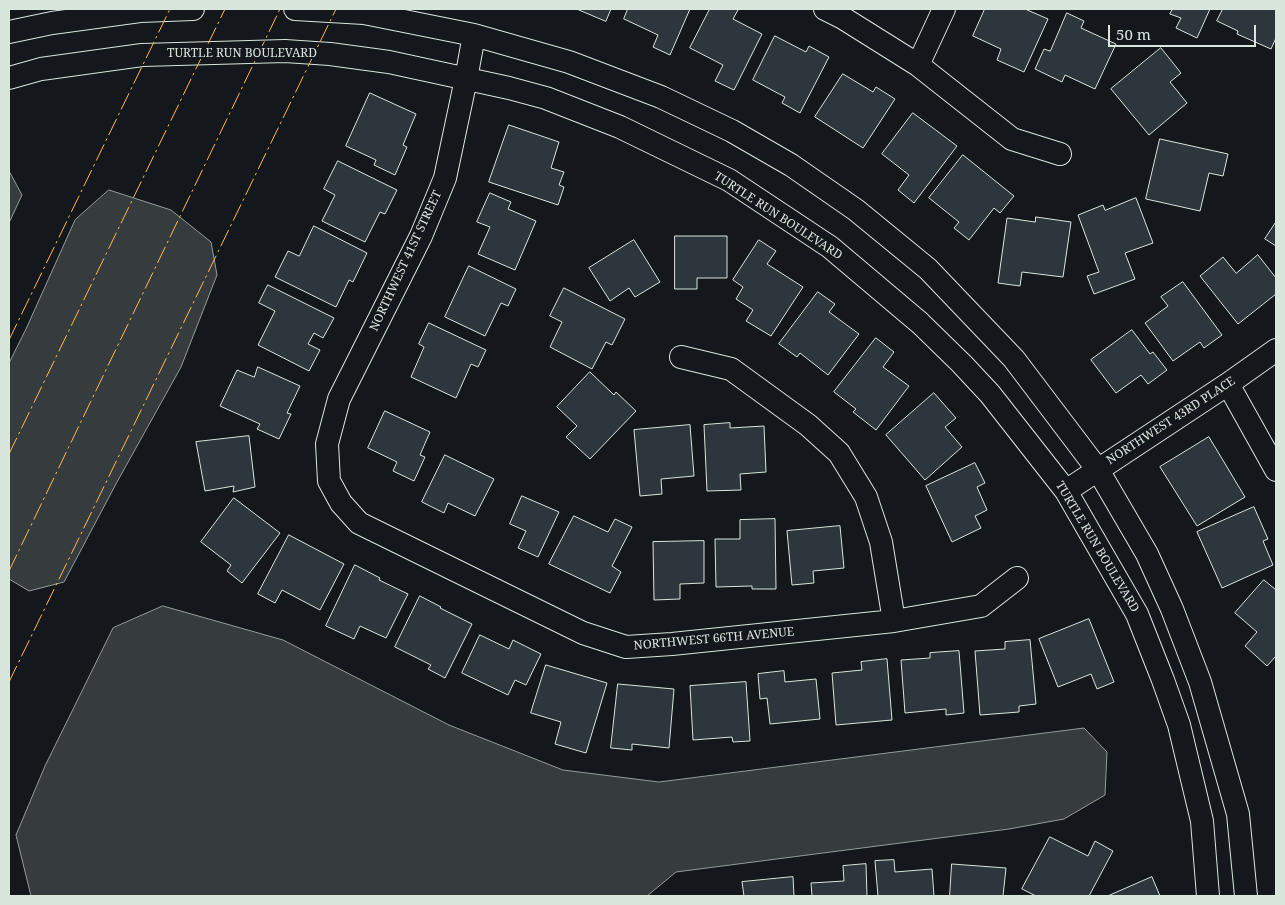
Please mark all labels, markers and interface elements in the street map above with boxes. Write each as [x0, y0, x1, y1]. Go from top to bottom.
scale bar [1110, 15, 1258, 47]
text: 50 m [1116, 24, 1151, 44]
street label: TURTLE RUN BOULEVARD [167, 47, 317, 61]
street label: TURTLE RUN BOULEVARD [711, 169, 845, 263]
street label: NORTHWEST 41ST STREET [367, 188, 445, 334]
street label: NORTHWEST 43RD PLACE [1104, 374, 1238, 468]
street label: TURTLE RUN BOULEVARD [1052, 479, 1142, 615]
street label: NORTHWEST 66TH AVENUE [633, 625, 795, 653]

